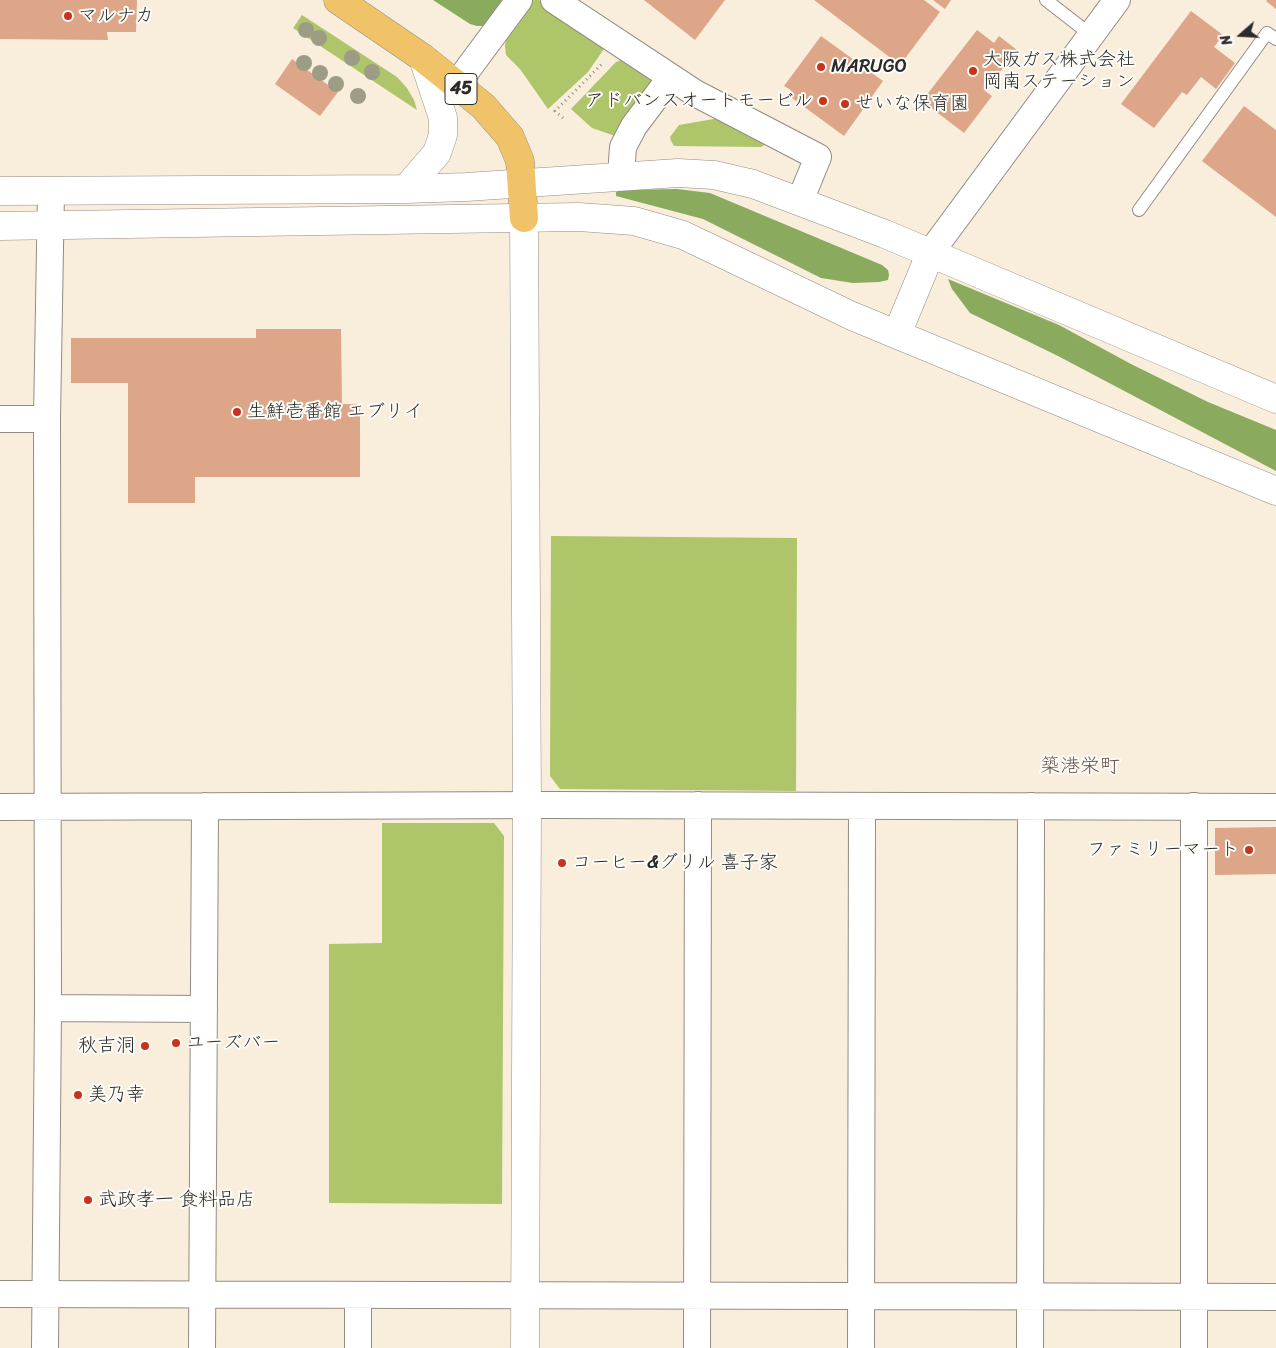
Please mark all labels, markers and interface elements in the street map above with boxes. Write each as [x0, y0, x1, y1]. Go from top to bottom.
place label: マルナカ [78, 5, 154, 27]
marker: マルナカ [62, 10, 74, 22]
north arrow [1216, 10, 1266, 60]
text: N [1213, 31, 1240, 49]
place label: 大阪ガス株式会社 岡南ステーション [983, 49, 1135, 93]
place label: MARUGO [831, 56, 907, 78]
marker: MARUGO [815, 61, 827, 73]
marker: 大阪ガス株式会社 岡南ステーション [967, 65, 979, 77]
road number: 45 [445, 74, 477, 105]
place label: アドバンスオートモービル [585, 90, 813, 112]
place label: せいな保育園 [855, 93, 969, 115]
marker: アドバンスオートモービル [817, 95, 829, 107]
marker: せいな保育園 [839, 98, 851, 110]
place label: 生鮮壱番館 エブリイ [247, 401, 423, 423]
marker: 生鮮壱番館 エブリイ [231, 406, 243, 418]
district label: 築港栄町 [1040, 755, 1120, 779]
place label: ファミリーマート [1087, 839, 1239, 861]
marker: ファミリーマート [1243, 844, 1255, 856]
place label: コーヒー&グリル 喜子家 [572, 852, 778, 874]
marker: コーヒー&グリル 喜子家 [556, 857, 568, 869]
place label: ユーズバー [186, 1032, 280, 1054]
place label: 秋吉洞 [78, 1035, 135, 1057]
marker: ユーズバー [170, 1037, 182, 1049]
marker: 秋吉洞 [139, 1040, 151, 1052]
place label: 美乃幸 [88, 1084, 145, 1106]
marker: 美乃幸 [72, 1089, 84, 1101]
place label: 武政孝一 食料品店 [98, 1189, 255, 1211]
marker: 武政孝一 食料品店 [82, 1194, 94, 1206]

